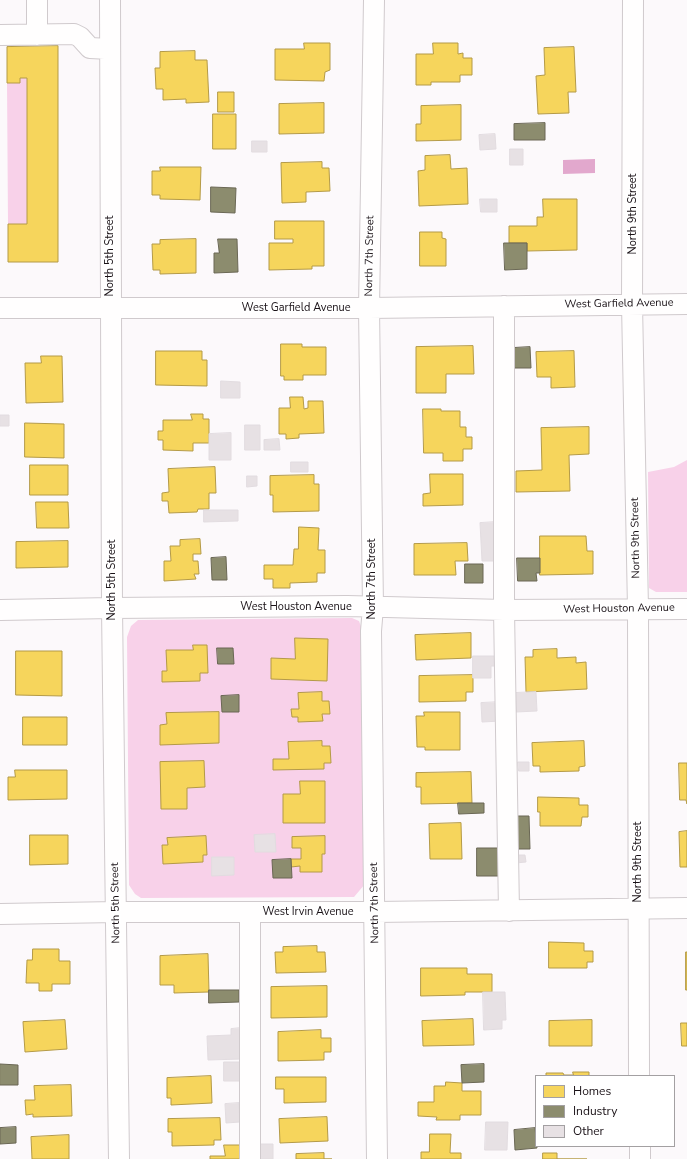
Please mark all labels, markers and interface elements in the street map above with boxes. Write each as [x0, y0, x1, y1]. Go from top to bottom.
street label: North 9th Street [626, 174, 640, 254]
street label: North 7th Street [363, 215, 377, 297]
street label: North 5th Street [103, 216, 117, 296]
street label: West Garfield Avenue [564, 296, 674, 312]
street label: West Garfield Avenue [241, 301, 351, 315]
street label: North 9th Street [629, 497, 643, 579]
street label: North 7th Street [365, 539, 379, 619]
street label: North 5th Street [105, 540, 119, 620]
street label: West Houston Avenue [240, 600, 352, 614]
street label: West Houston Avenue [563, 601, 675, 617]
street label: North 9th Street [631, 822, 645, 902]
street label: North 5th Street [109, 862, 123, 944]
street label: North 7th Street [368, 862, 382, 944]
street label: West Irvin Avenue [262, 905, 354, 919]
legend [535, 1075, 675, 1147]
text: Homes [573, 1083, 611, 1099]
text: Industry [573, 1103, 617, 1119]
text: Other [573, 1123, 604, 1139]

